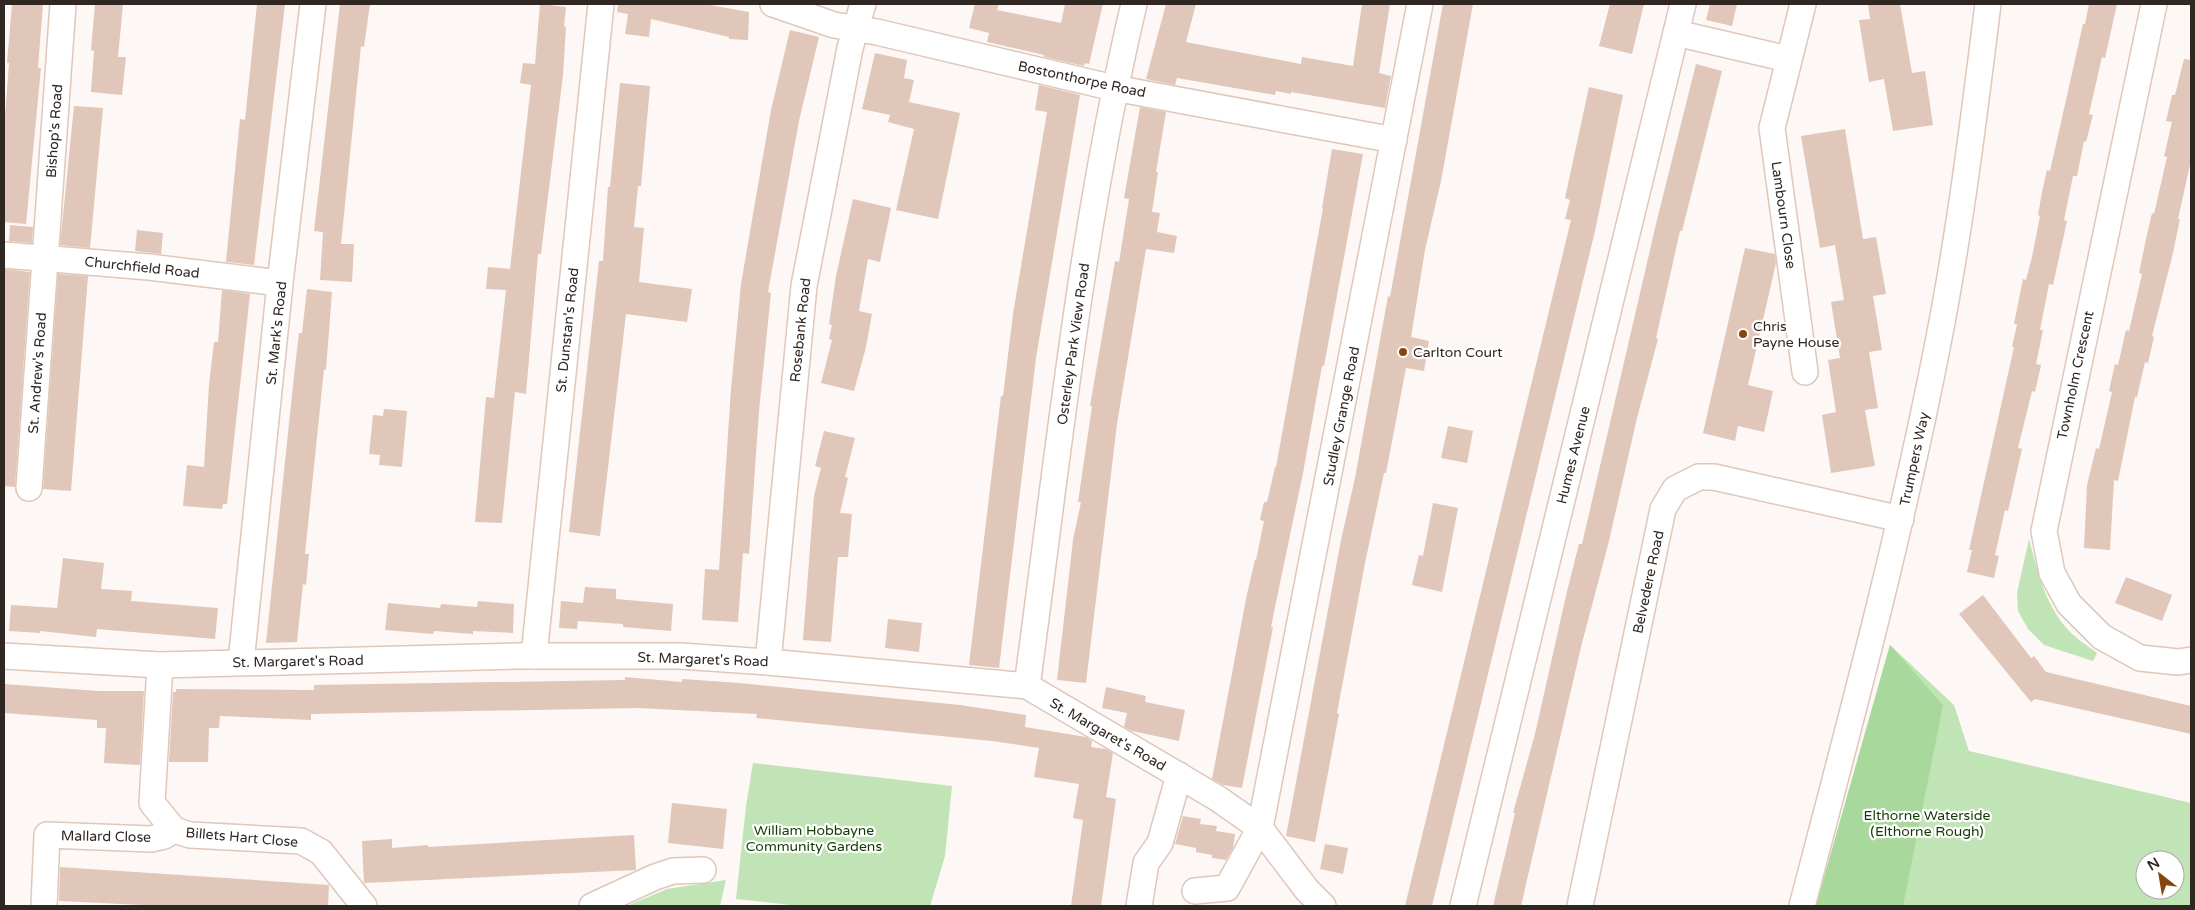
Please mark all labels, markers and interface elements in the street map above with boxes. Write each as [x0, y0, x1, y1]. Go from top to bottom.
street label: Bostonthorpe Road [1016, 58, 1147, 101]
street label: Bishop's Road [43, 83, 66, 179]
street label: Lambourn Close [1768, 160, 1799, 270]
street label: Churchfield Road [84, 253, 200, 282]
street label: Osterley Park View Road [1054, 262, 1093, 426]
street label: St. Dunstan's Road [552, 267, 583, 393]
street label: Rosebank Road [787, 277, 814, 383]
street label: St. Mark's Road [263, 280, 290, 386]
street label: Townholm Crescent [2054, 309, 2098, 441]
street label: St. Andrew's Road [25, 312, 50, 434]
place label: Chris Payne House [1753, 318, 1840, 351]
marker: Chris Payne House [1737, 328, 1749, 340]
place label: Carlton Court [1413, 344, 1503, 361]
street label: Studley Grange Road [1320, 345, 1363, 487]
marker: Carlton Court [1397, 346, 1409, 358]
street label: Humes Avenue [1553, 404, 1594, 506]
street label: Trumpers Way [1896, 410, 1933, 508]
street label: Belvedere Road [1629, 529, 1668, 635]
street label: St. Margaret's Road [637, 649, 769, 670]
street label: St. Margaret's Road [232, 652, 364, 671]
street label: St. Margaret's Road [1047, 694, 1169, 775]
park label: Elthorne Waterside (Elthorne Rough) [1863, 807, 1991, 840]
park label: William Hobbayne Community Gardens [746, 822, 882, 855]
street label: Billets Hart Close [185, 824, 299, 851]
street label: Mallard Close [61, 827, 151, 846]
north arrow [2135, 850, 2185, 900]
text: N [2144, 854, 2163, 874]

